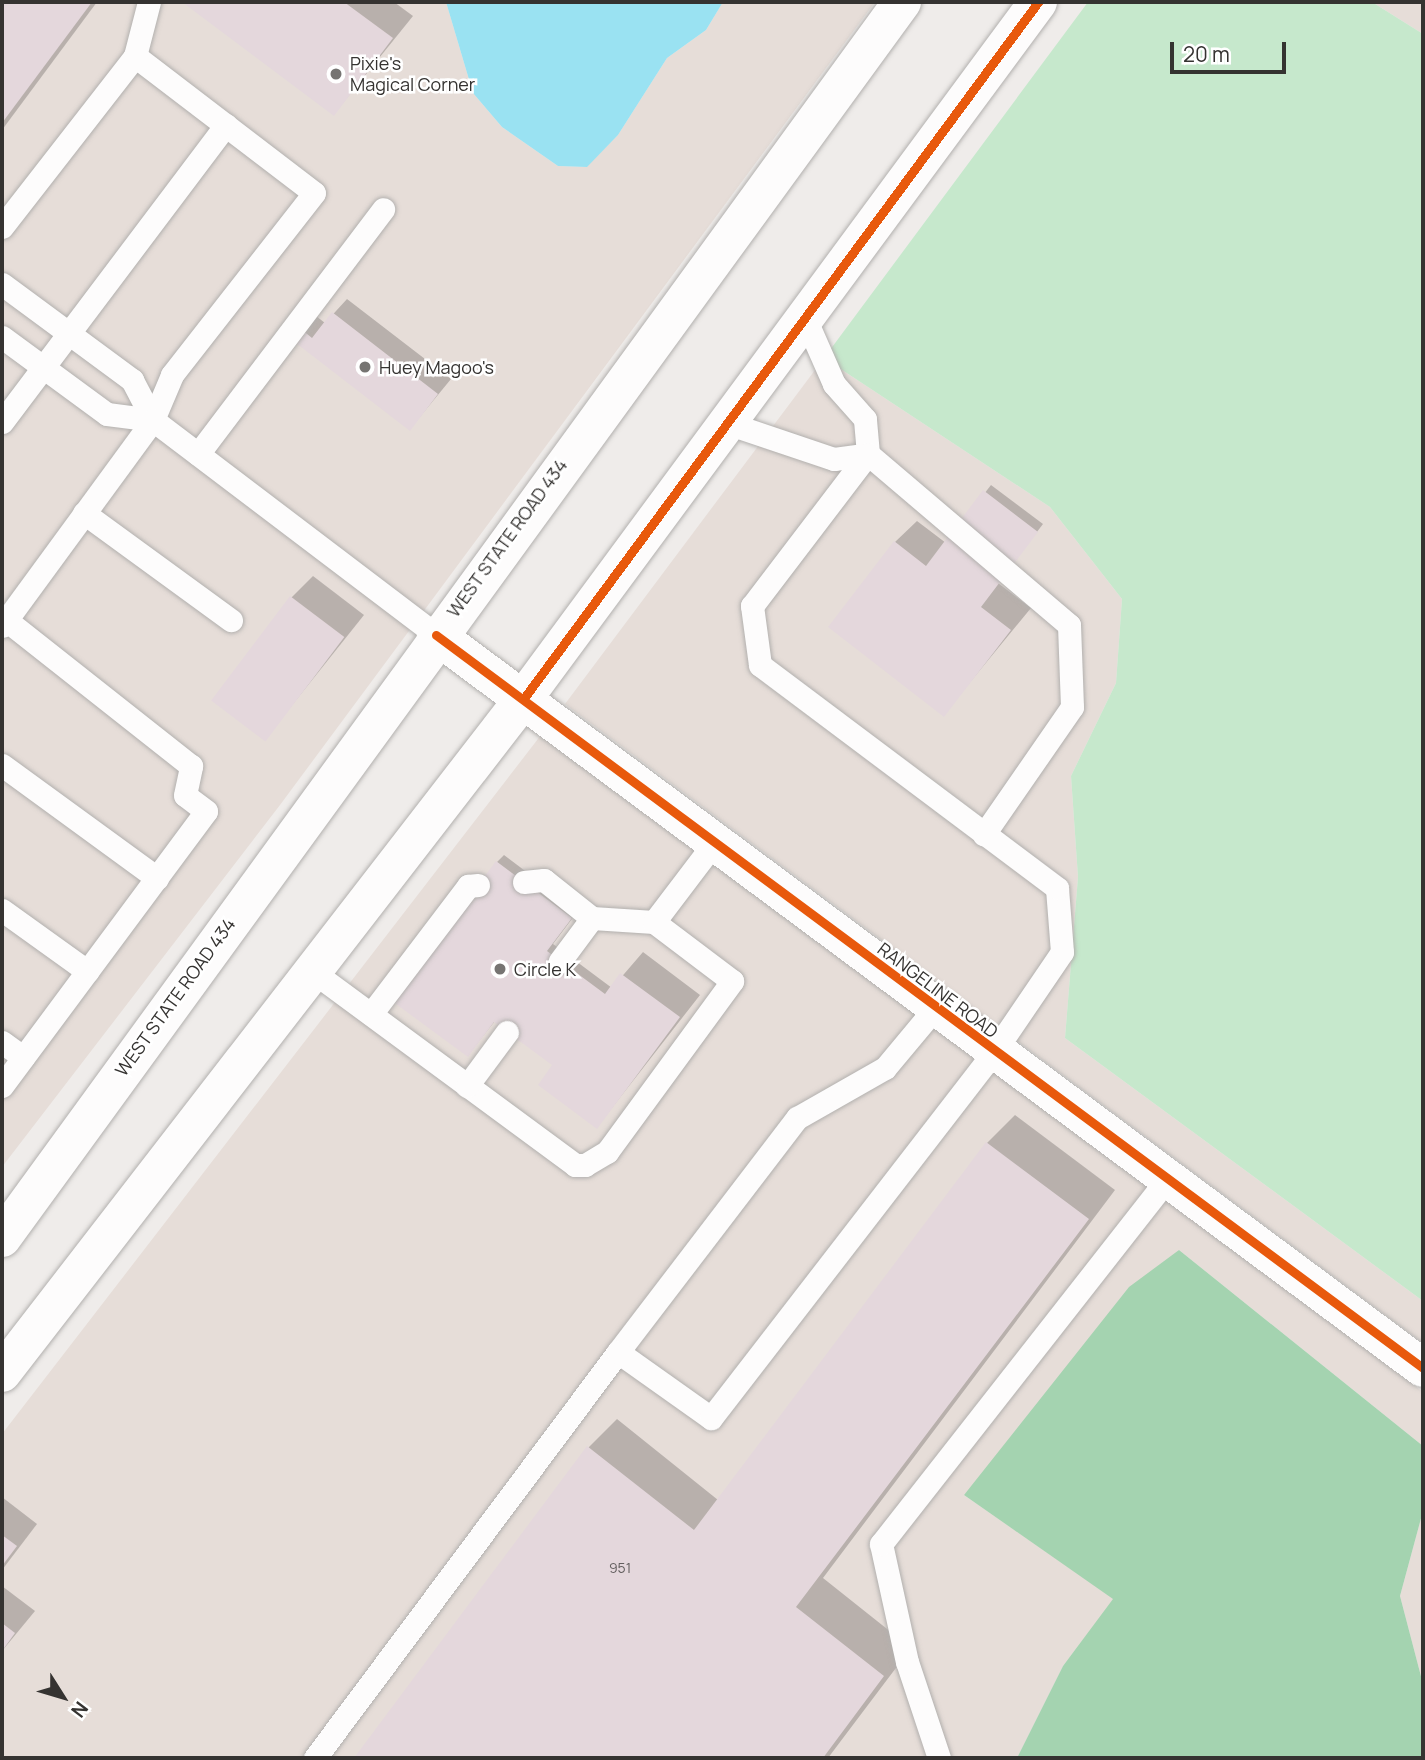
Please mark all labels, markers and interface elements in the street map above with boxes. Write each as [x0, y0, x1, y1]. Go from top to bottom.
scale bar [1173, 28, 1288, 72]
text: 20 m [1183, 40, 1230, 68]
place label: Pixie's Magical Corner [350, 53, 475, 96]
marker: Pixie's Magical Corner [328, 66, 344, 82]
place label: Huey Magoo's [379, 356, 494, 378]
marker: Huey Magoo's [357, 359, 373, 375]
street label: WEST STATE ROAD 434 [442, 455, 572, 621]
street label: WEST STATE ROAD 434 [110, 914, 240, 1080]
street label: RANGELINE ROAD [874, 938, 1002, 1042]
place label: Circle K [514, 958, 576, 980]
marker: Circle K [492, 961, 508, 977]
house number: 951 [609, 1560, 631, 1576]
north arrow [28, 1662, 98, 1732]
text: N [65, 1696, 94, 1723]

